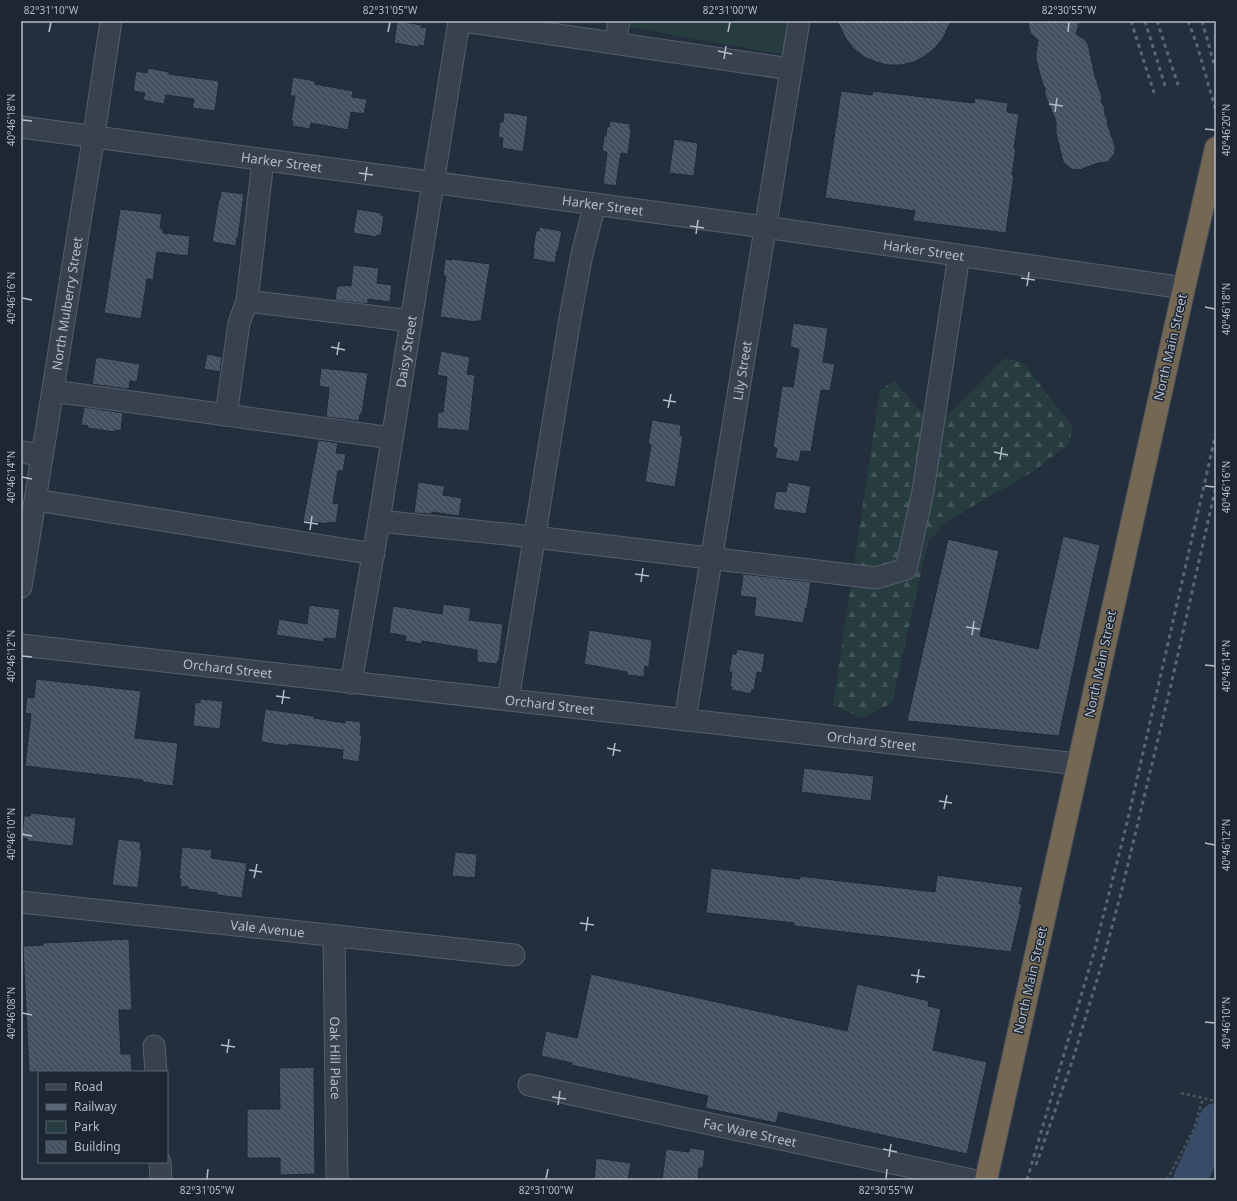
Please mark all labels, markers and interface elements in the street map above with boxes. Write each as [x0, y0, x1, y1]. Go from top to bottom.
text: 82°31'10"W [24, 3, 79, 17]
text: 82°31'05"W [363, 3, 418, 17]
text: 82°31'00"W [703, 3, 758, 17]
text: 82°30'55"W [1042, 3, 1097, 17]
text: 40°46'18"N [4, 94, 18, 146]
text: 40°46'20"N [1219, 104, 1233, 156]
street label: Harker Street [240, 148, 324, 176]
street label: Harker Street [561, 191, 645, 220]
street label: North Mulberry Street [47, 235, 86, 372]
street label: Harker Street [882, 235, 966, 265]
text: 40°46'16"N [4, 272, 18, 324]
text: 40°46'18"N [1219, 283, 1233, 335]
street label: North Main Street [1149, 291, 1191, 402]
street label: Daisy Street [391, 314, 421, 389]
street label: Lily Street [728, 339, 756, 402]
text: 40°46'14"N [4, 451, 18, 503]
text: 40°46'16"N [1219, 461, 1233, 513]
street label: North Main Street [1080, 608, 1120, 719]
text: 40°46'12"N [4, 630, 18, 682]
text: 40°46'14"N [1219, 640, 1233, 692]
street label: Orchard Street [182, 654, 274, 682]
street label: Orchard Street [504, 691, 596, 719]
street label: Orchard Street [826, 727, 917, 755]
text: 40°46'10"N [4, 808, 18, 860]
text: 40°46'12"N [1219, 819, 1233, 871]
street label: Vale Avenue [230, 916, 306, 941]
street label: North Main Street [1009, 924, 1051, 1035]
text: 40°46'08"N [4, 987, 18, 1039]
text: 40°46'10"N [1219, 997, 1233, 1049]
street label: Oak Hill Place [326, 1016, 345, 1100]
legend [38, 1071, 168, 1163]
text: Road [74, 1078, 103, 1095]
text: Railway [74, 1098, 118, 1115]
street label: Fac Ware Street [702, 1114, 799, 1151]
text: Park [74, 1118, 100, 1135]
text: Building [74, 1138, 121, 1155]
text: 82°31'05"W [180, 1183, 235, 1197]
text: 82°31'00"W [519, 1183, 574, 1197]
text: 82°30'55"W [859, 1183, 914, 1197]

